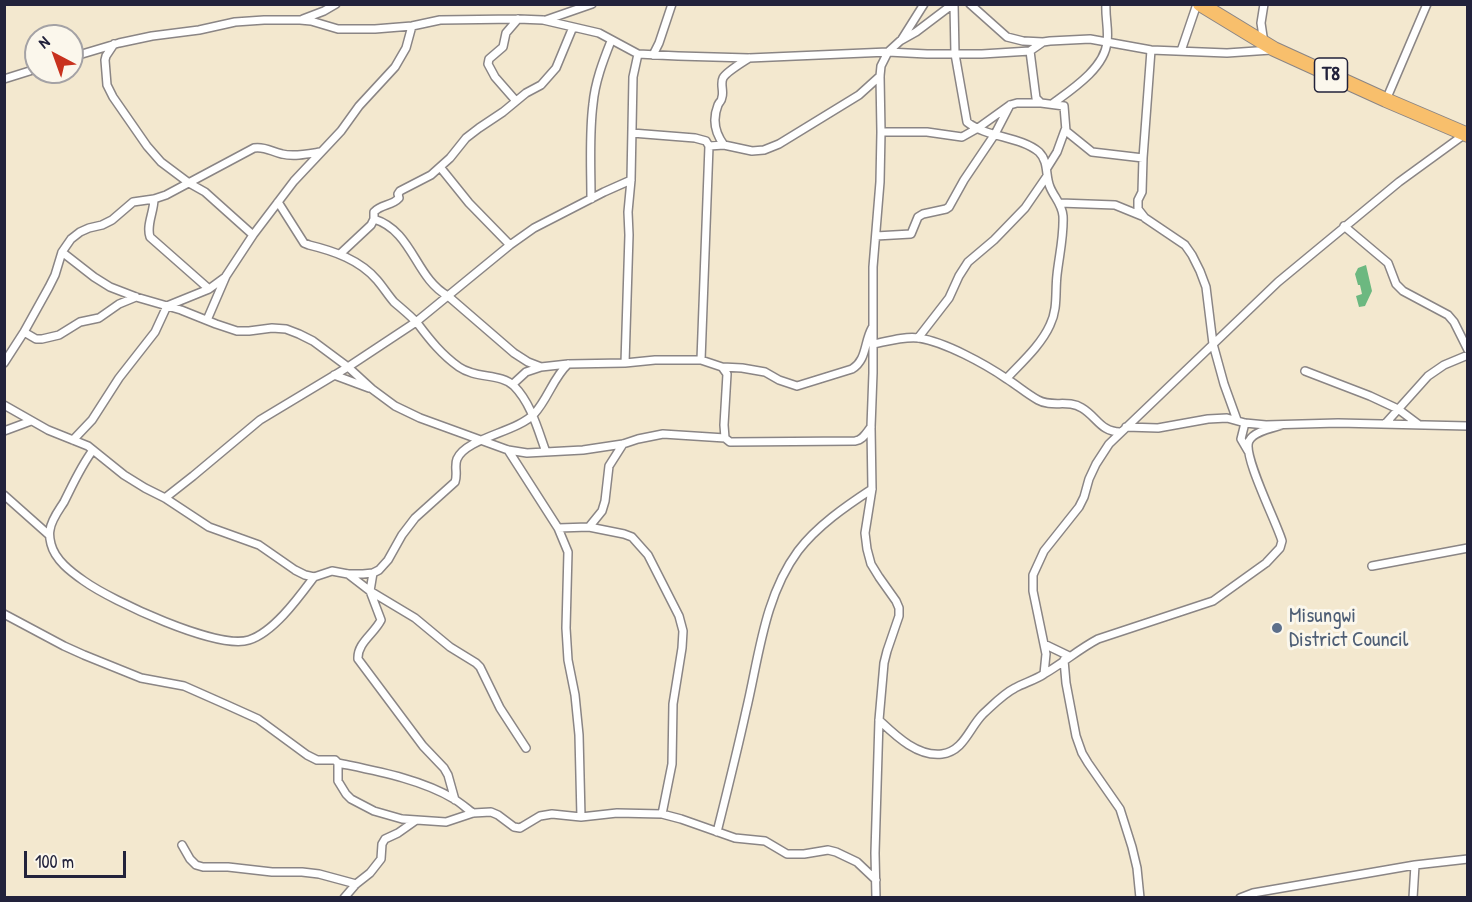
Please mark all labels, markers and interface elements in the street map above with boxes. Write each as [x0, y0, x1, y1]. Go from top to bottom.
north arrow [24, 24, 84, 84]
text: N [33, 31, 54, 53]
road number: T8 [1314, 58, 1348, 92]
place label: Misungwi District Council [1289, 603, 1408, 653]
marker: Misungwi District Council [1270, 621, 1284, 635]
scale bar [27, 839, 129, 877]
text: 100 m [35, 849, 74, 874]

